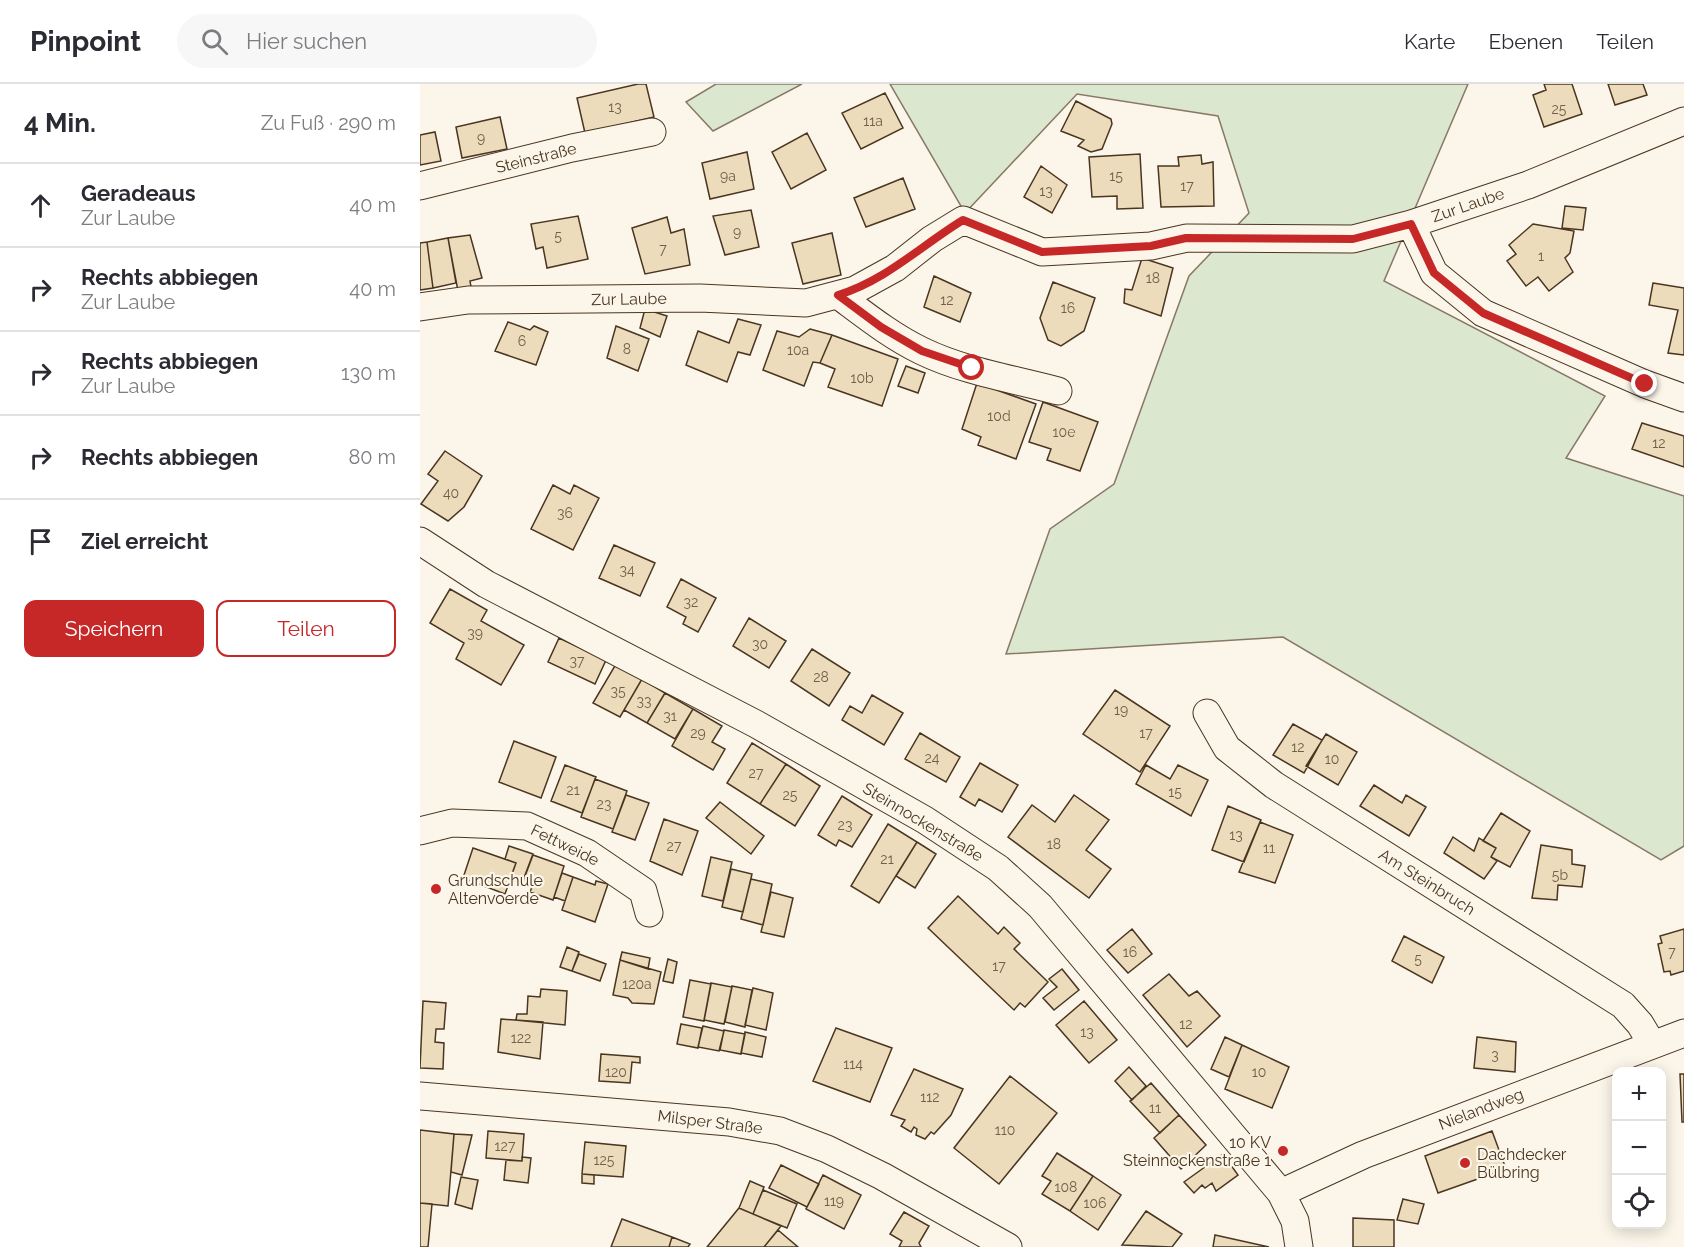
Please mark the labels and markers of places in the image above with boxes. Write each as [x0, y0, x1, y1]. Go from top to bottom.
place label: Grundschule Altenvoerde [448, 871, 543, 908]
marker: Grundschule Altenvoerde [429, 882, 443, 896]
place label: 10 KV Steinnockenstraße 1 [1123, 1133, 1271, 1170]
marker: 10 KV Steinnockenstraße 1 [1276, 1144, 1290, 1158]
place label: Dachdecker Bülbring [1477, 1145, 1567, 1182]
marker: Dachdecker Bülbring [1458, 1156, 1472, 1170]

